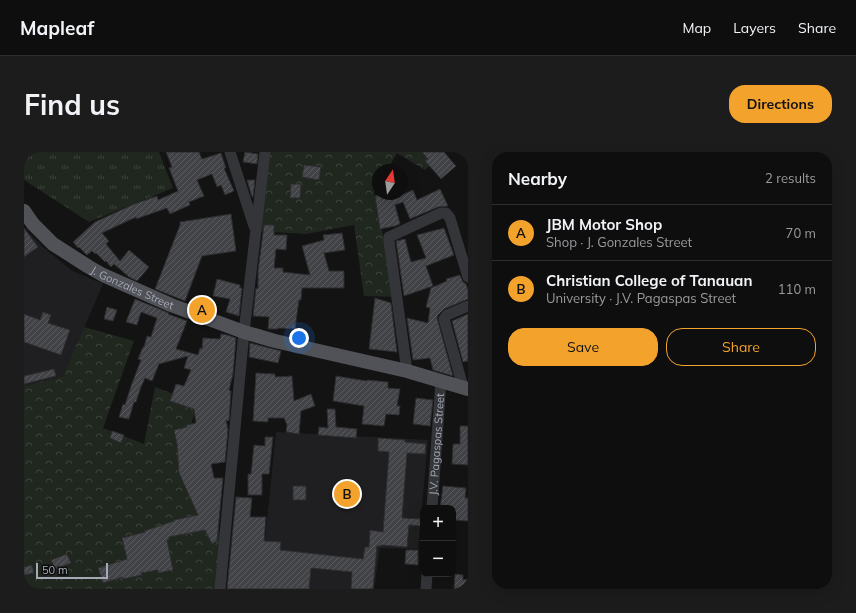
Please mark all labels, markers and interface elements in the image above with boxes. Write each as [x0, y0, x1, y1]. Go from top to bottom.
text: Mapleaf [20, 16, 94, 40]
text: Map [682, 19, 711, 37]
text: Layers [733, 19, 776, 37]
text: Share [798, 19, 836, 37]
button: Directions [729, 85, 832, 123]
text: Find us [24, 87, 120, 122]
north arrow [372, 164, 408, 200]
text: Nearby [508, 168, 567, 189]
text: 2 results [765, 170, 816, 186]
text: JBM Motor Shop [546, 215, 662, 234]
text: A [516, 225, 526, 241]
text: 70 m [786, 225, 816, 241]
text: Shop · J. Gonzales Street [546, 234, 692, 250]
street label: J. Gonzales Street [89, 263, 176, 312]
text: Christian College of Tanauan [546, 271, 752, 290]
text: B [517, 281, 525, 297]
text: 110 m [778, 281, 816, 297]
text: University · J.V. Pagaspas Street [546, 290, 736, 306]
pin: A [189, 295, 215, 325]
your location [289, 328, 309, 348]
button: Save [508, 328, 658, 366]
button: Share [666, 328, 816, 366]
street label: J.V. Pagaspas Street [426, 393, 447, 496]
pin: B [334, 479, 360, 509]
map controls [420, 505, 456, 577]
button: + [420, 505, 456, 541]
button: − [420, 541, 456, 577]
scale bar [36, 561, 108, 580]
text: 50 m [42, 563, 68, 577]

